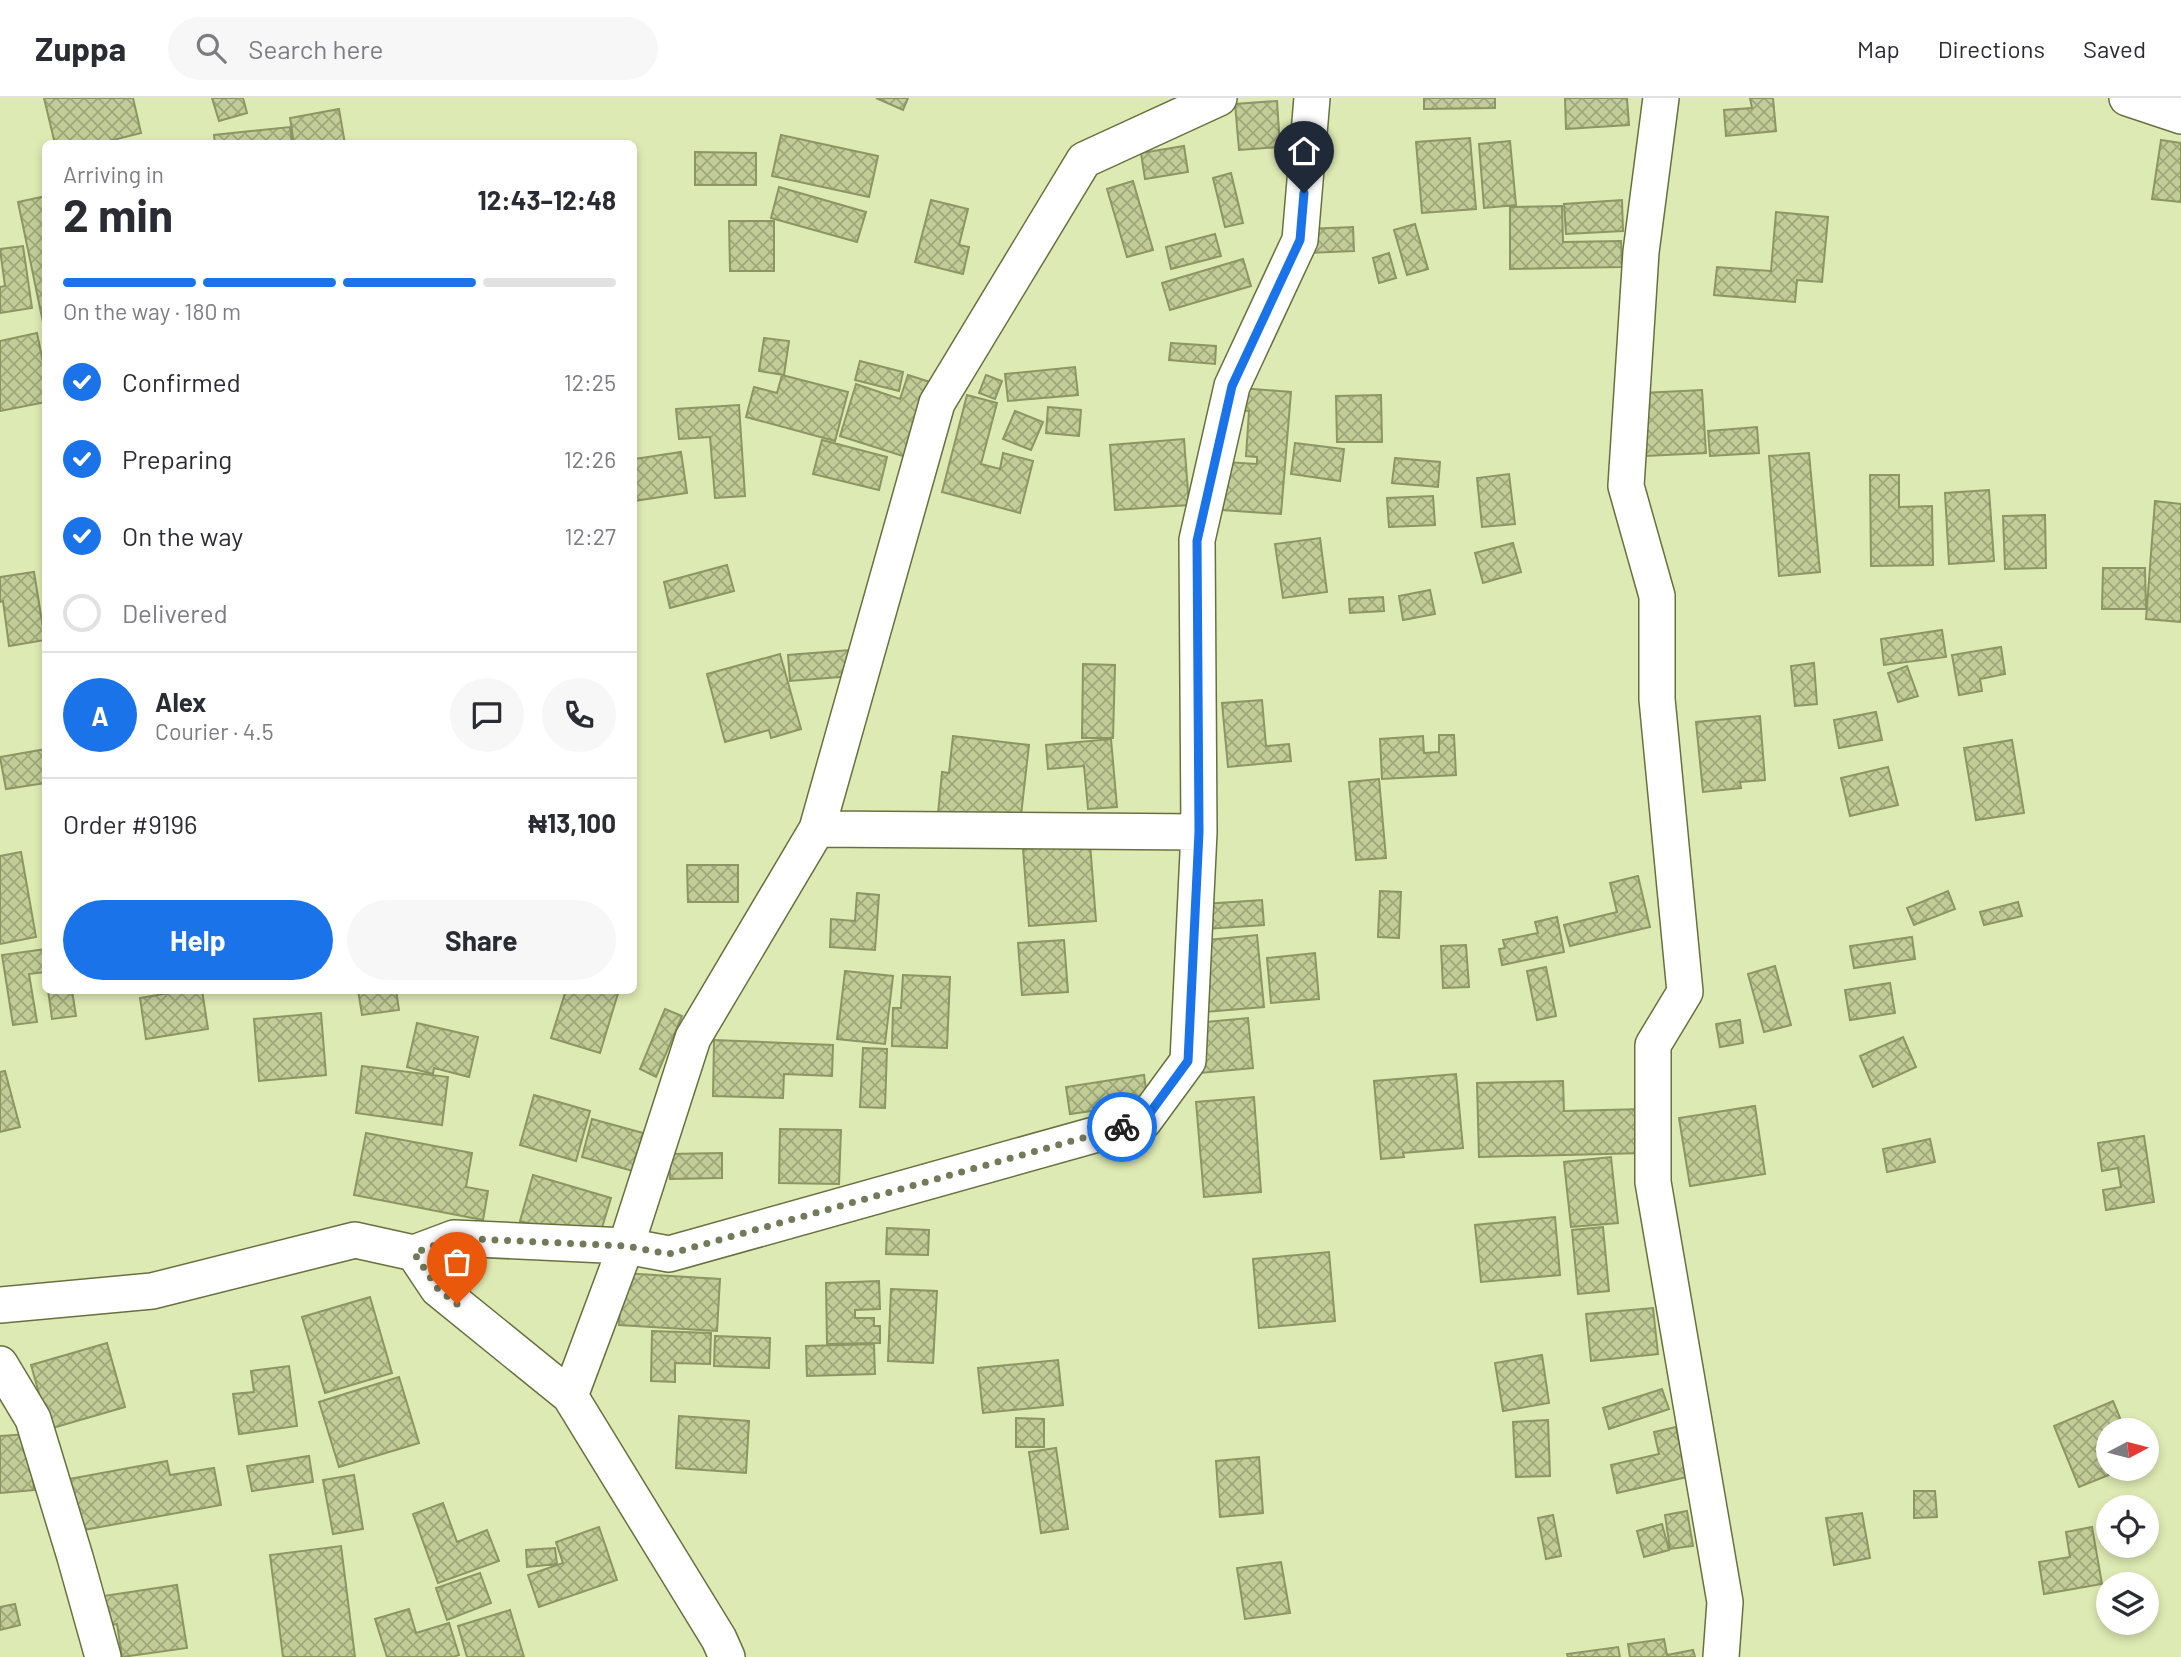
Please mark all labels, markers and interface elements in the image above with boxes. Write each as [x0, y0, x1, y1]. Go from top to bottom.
search box [168, 17, 658, 80]
text: Zuppa [35, 28, 126, 68]
icon: search [192, 29, 230, 67]
text: Search here [248, 33, 383, 64]
text: Map [1857, 34, 1900, 63]
text: Directions [1938, 34, 2045, 63]
text: Saved [2083, 34, 2146, 63]
pin [1274, 121, 1334, 193]
icon: home [1285, 132, 1323, 170]
text: Arriving in [63, 160, 164, 188]
text: 12:43–12:48 [478, 184, 616, 215]
text: 2 min [63, 186, 173, 241]
text: On the way · 180 m [63, 297, 241, 325]
icon: check [63, 363, 101, 401]
text: Confirmed [122, 366, 241, 397]
text: 12:25 [564, 368, 616, 396]
icon: check [63, 440, 101, 478]
text: Preparing [122, 443, 232, 474]
text: 12:26 [564, 445, 616, 473]
icon: check [63, 517, 101, 555]
text: On the way [122, 520, 243, 551]
text: 12:27 [565, 522, 616, 550]
text: Delivered [122, 597, 228, 628]
button: chat [450, 678, 524, 752]
button: phone [542, 678, 616, 752]
text: Alex [155, 686, 206, 717]
text: A [91, 700, 109, 731]
text: Courier · 4.5 [155, 717, 274, 745]
text: ₦13,100 [528, 807, 616, 838]
text: Order #9196 [63, 808, 197, 839]
button: Help [63, 900, 333, 980]
button: Share [347, 900, 616, 980]
courier [1087, 1092, 1157, 1162]
icon: bike [1103, 1108, 1141, 1146]
pin [427, 1232, 487, 1304]
icon: bag [438, 1243, 476, 1281]
north arrow [2096, 1418, 2160, 1480]
map controls [2096, 1418, 2159, 1635]
button: locate [2096, 1495, 2159, 1558]
button: layers [2096, 1572, 2159, 1635]

